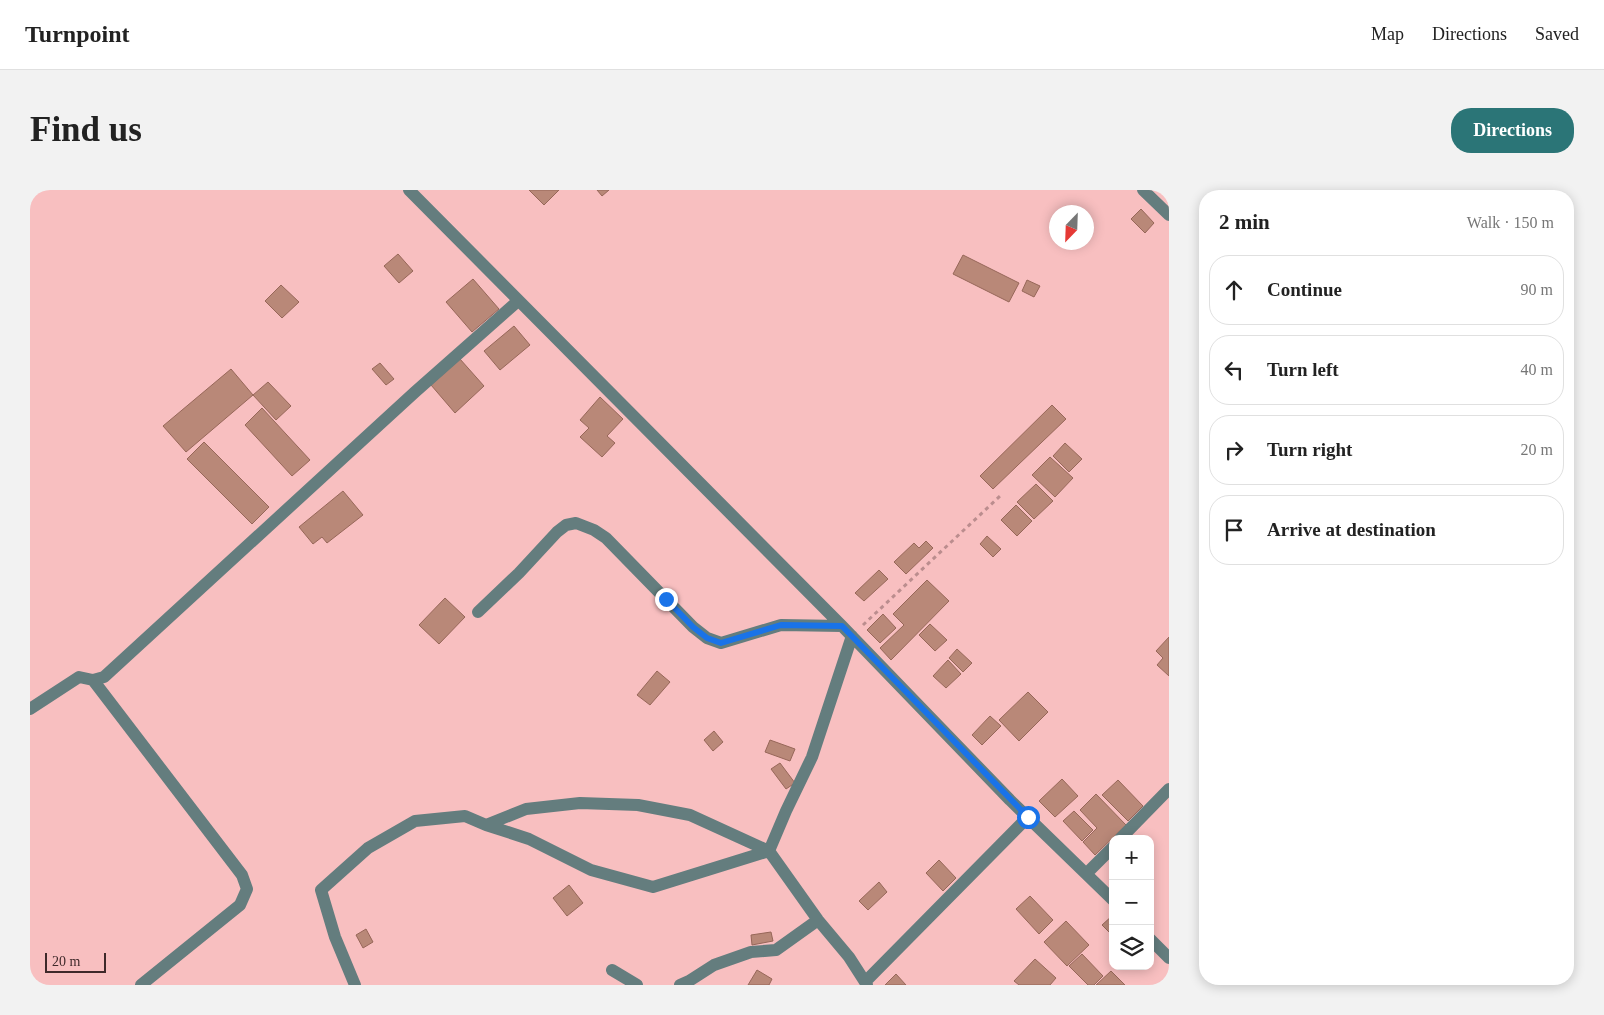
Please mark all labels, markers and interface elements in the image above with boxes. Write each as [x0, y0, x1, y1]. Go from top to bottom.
text: Turnpoint [25, 21, 130, 47]
text: Map [1371, 24, 1404, 44]
text: Directions [1432, 24, 1507, 44]
text: Saved [1535, 24, 1579, 44]
button: Directions [1451, 108, 1574, 153]
text: Find us [30, 110, 142, 149]
north arrow [1049, 205, 1094, 250]
text: 2 min [1219, 210, 1270, 234]
text: Walk · 150 m [1467, 214, 1554, 231]
icon: ahead [1220, 276, 1248, 304]
text: Continue [1267, 279, 1342, 300]
text: 90 m [1521, 281, 1553, 298]
icon: left [1220, 356, 1248, 384]
text: Turn left [1267, 359, 1339, 380]
text: 40 m [1521, 361, 1553, 378]
icon: right [1220, 436, 1248, 464]
text: Turn right [1267, 439, 1352, 460]
text: 20 m [1521, 441, 1553, 458]
icon: arrive [1220, 516, 1248, 544]
text: Arrive at destination [1267, 519, 1436, 540]
route end [655, 588, 678, 611]
route start [1017, 806, 1040, 829]
map controls [1109, 835, 1154, 970]
button: + [1109, 835, 1154, 880]
button: − [1109, 880, 1154, 925]
button: layers [1109, 925, 1154, 970]
scale bar [45, 950, 106, 973]
text: 20 m [52, 954, 80, 969]

